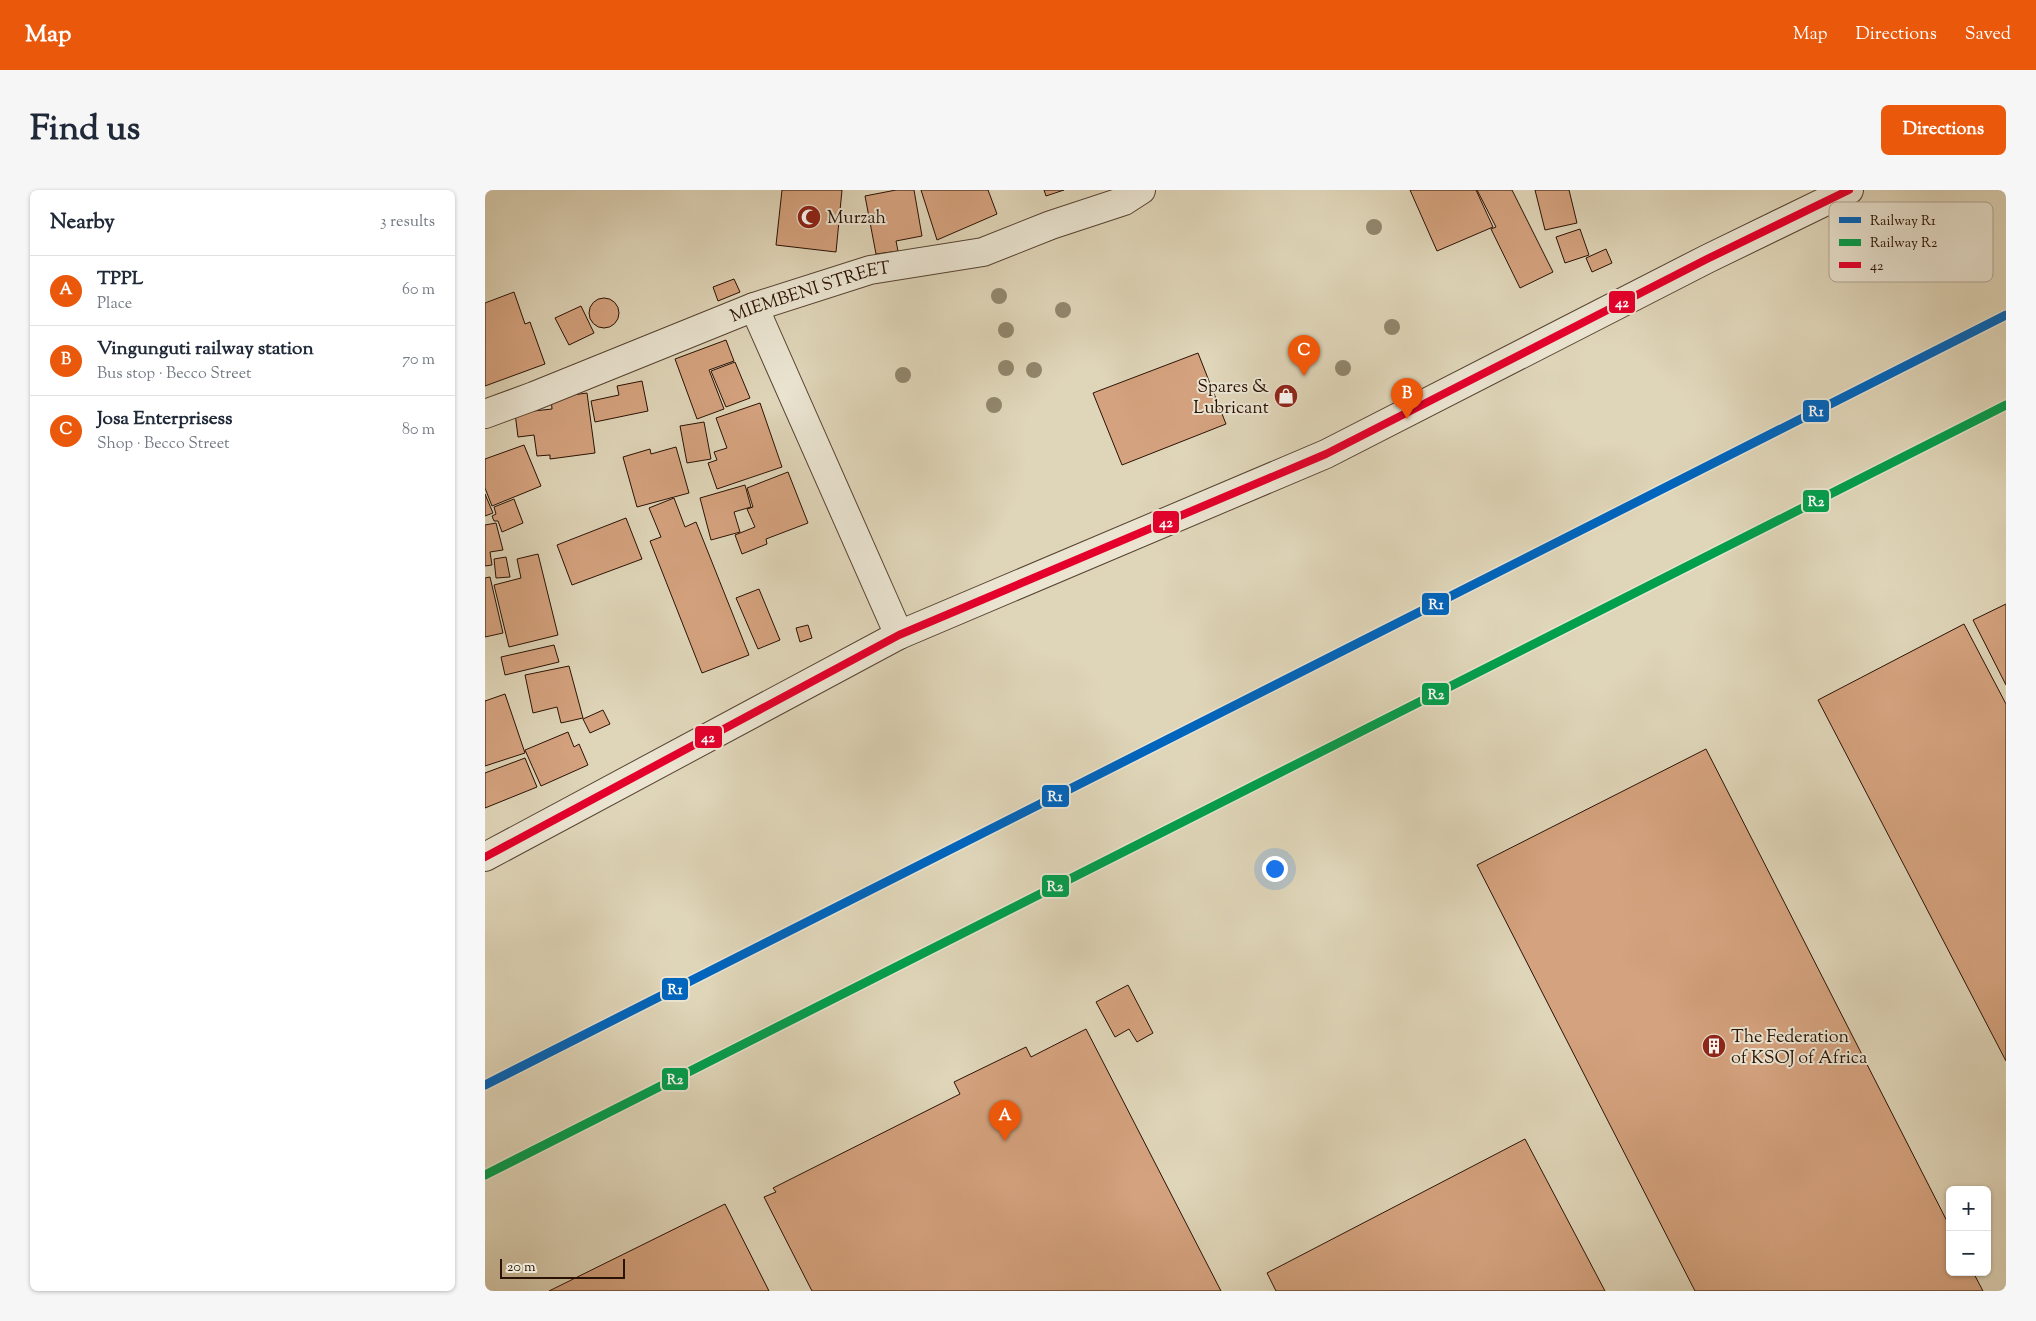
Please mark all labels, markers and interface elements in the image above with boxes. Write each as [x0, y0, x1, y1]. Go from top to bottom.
text: Map [25, 18, 71, 52]
text: Map [1793, 22, 1828, 48]
text: Directions [1856, 22, 1937, 48]
text: Saved [1965, 22, 2011, 48]
text: Find us [30, 105, 140, 156]
button: Directions [1881, 105, 2006, 155]
legend [1829, 202, 1993, 282]
mosque icon: Murzah [796, 204, 822, 230]
place label: Murzah [827, 206, 886, 232]
text: Nearby [50, 208, 115, 238]
text: 3 results [380, 211, 435, 234]
text: Railway R1 [1870, 212, 1936, 232]
text: Railway R2 [1870, 234, 1938, 254]
street label: MIEMBENI STREET [727, 256, 893, 330]
text: 42 [1870, 257, 1884, 277]
text: TPPL [97, 266, 143, 293]
text: A [60, 279, 73, 302]
text: 60 m [402, 279, 435, 302]
line badge: 42 [1608, 290, 1636, 314]
text: Place [97, 293, 132, 316]
text: 42 [1614, 294, 1629, 314]
pin: C [1288, 335, 1320, 376]
text: Vingunguti railway station [97, 336, 314, 363]
text: B [61, 349, 71, 372]
text: 70 m [402, 349, 435, 372]
text: Bus stop · Becco Street [97, 363, 252, 386]
place label: Spares & Lubricant [1193, 375, 1269, 422]
pin: B [1391, 378, 1423, 419]
shop icon: Spares & Lubricant [1273, 383, 1299, 409]
line badge: R1 [1802, 399, 1830, 423]
text: R1 [1809, 403, 1824, 423]
text: Josa Enterprisess [97, 406, 233, 433]
text: C [60, 419, 72, 442]
text: 80 m [402, 419, 435, 442]
text: Shop · Becco Street [97, 433, 230, 456]
line badge: R2 [1802, 489, 1830, 513]
text: R2 [1808, 493, 1825, 513]
line badge: 42 [1152, 510, 1180, 534]
text: 42 [1158, 514, 1173, 534]
line badge: R1 [1421, 592, 1450, 616]
text: R1 [1429, 596, 1444, 616]
line badge: R2 [1421, 682, 1450, 706]
text: R2 [1428, 686, 1445, 706]
line badge: 42 [694, 725, 723, 749]
text: 42 [700, 729, 715, 749]
line badge: R1 [1041, 784, 1070, 808]
text: R1 [1048, 788, 1063, 808]
your location [1262, 856, 1288, 882]
line badge: R2 [1041, 874, 1070, 898]
text: R2 [1047, 878, 1064, 898]
line badge: R1 [661, 977, 689, 1001]
text: R1 [668, 981, 683, 1001]
place label: The Federation of KSOJ of Africa [1731, 1025, 1867, 1072]
building icon: The Federation of KSOJ of Africa [1701, 1033, 1727, 1059]
line badge: R2 [661, 1067, 689, 1091]
text: R2 [667, 1071, 684, 1091]
pin: A [989, 1100, 1021, 1141]
map controls [1946, 1186, 1991, 1276]
button: + [1946, 1186, 1991, 1231]
button: − [1946, 1231, 1991, 1276]
scale bar [500, 1256, 625, 1279]
text: 20 m [507, 1258, 536, 1278]

